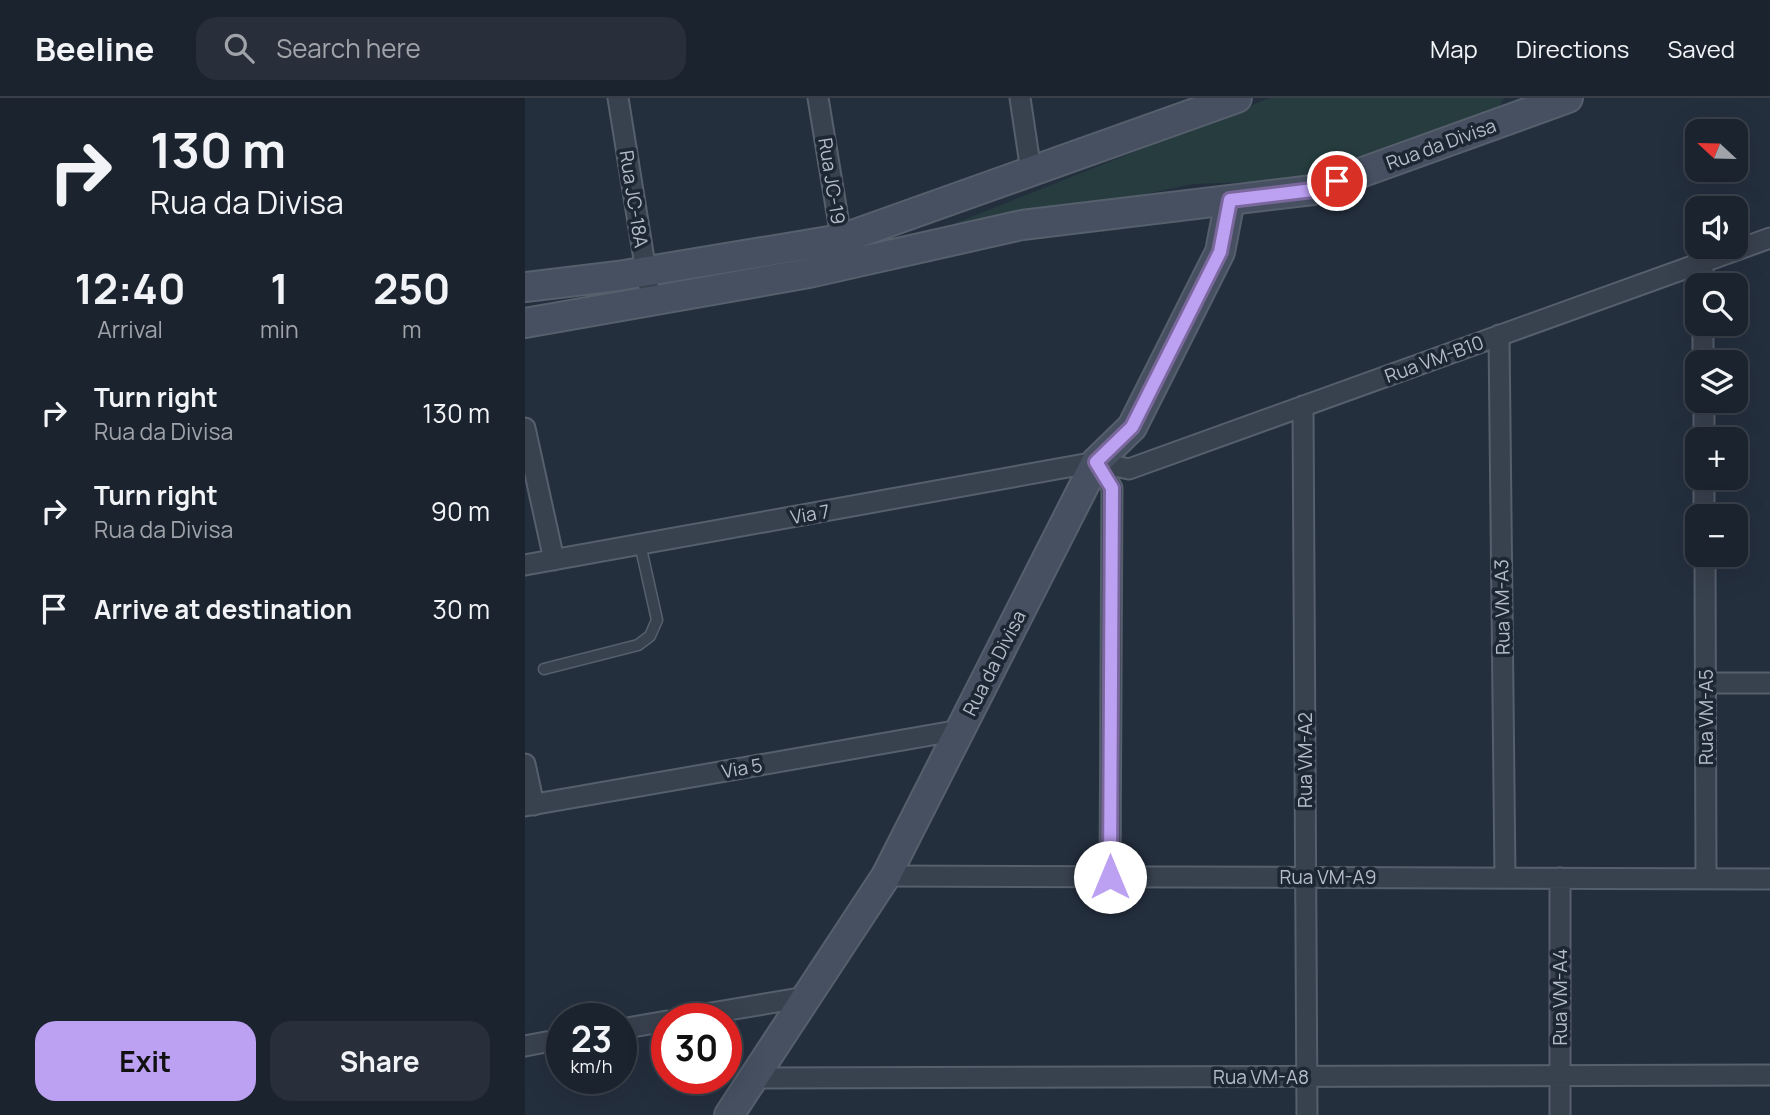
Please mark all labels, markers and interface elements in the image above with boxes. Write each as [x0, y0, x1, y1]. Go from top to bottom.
search box [196, 17, 686, 80]
text: Beeline [35, 26, 154, 71]
icon: search [220, 29, 258, 67]
text: Search here [276, 30, 421, 66]
text: Map [1430, 32, 1478, 65]
text: Directions [1516, 32, 1629, 65]
text: Saved [1667, 32, 1735, 65]
street label: Rua da Divisa [1382, 112, 1500, 176]
text: 130 m [150, 116, 286, 183]
north arrow [1685, 119, 1748, 182]
map controls [1685, 119, 1748, 567]
icon: right [35, 126, 126, 217]
street label: Rua JC-19 [812, 136, 852, 226]
street label: Rua JC-18A [613, 148, 655, 250]
pin [1307, 151, 1367, 211]
icon: arrive [1318, 162, 1356, 200]
text: Rua da Divisa [150, 180, 344, 224]
button: sound [1685, 196, 1748, 259]
text: 12:40 [75, 259, 186, 317]
text: 1 [270, 259, 289, 317]
text: 250 [373, 259, 450, 317]
button: search [1685, 273, 1748, 336]
text: Arrival [97, 313, 163, 345]
text: min [260, 313, 299, 345]
text: m [402, 313, 422, 345]
street label: Rua VM-B10 [1381, 329, 1487, 389]
button: layers [1685, 350, 1748, 413]
text: Turn right [94, 379, 218, 415]
icon: right [35, 394, 73, 432]
text: 130 m [422, 395, 490, 431]
text: Rua da Divisa [94, 415, 233, 447]
button: + [1685, 427, 1748, 490]
text: Turn right [94, 477, 218, 513]
icon: right [35, 492, 73, 530]
text: 90 m [431, 493, 490, 529]
street label: Via 7 [788, 498, 832, 530]
button: − [1685, 504, 1748, 567]
text: Rua da Divisa [94, 513, 233, 545]
street label: Rua VM-A3 [1488, 559, 1516, 655]
icon: arrive [35, 590, 73, 628]
text: Arrive at destination [94, 591, 352, 627]
text: 30 m [433, 591, 490, 627]
street label: Rua da Divisa [956, 606, 1032, 720]
street label: Rua VM-A5 [1693, 669, 1719, 765]
street label: Rua VM-A2 [1292, 712, 1318, 808]
street label: Via 5 [720, 752, 764, 784]
position arrow [1073, 840, 1147, 914]
street label: Rua VM-A9 [1280, 864, 1376, 890]
street label: Rua VM-A4 [1547, 949, 1573, 1045]
speed limit sign: 30 [651, 1003, 742, 1094]
text: 23 [571, 1015, 612, 1063]
button: Exit [35, 1021, 256, 1101]
button: Share [270, 1021, 490, 1101]
text: km/h [571, 1054, 612, 1078]
street label: Rua VM-A8 [1213, 1064, 1309, 1090]

